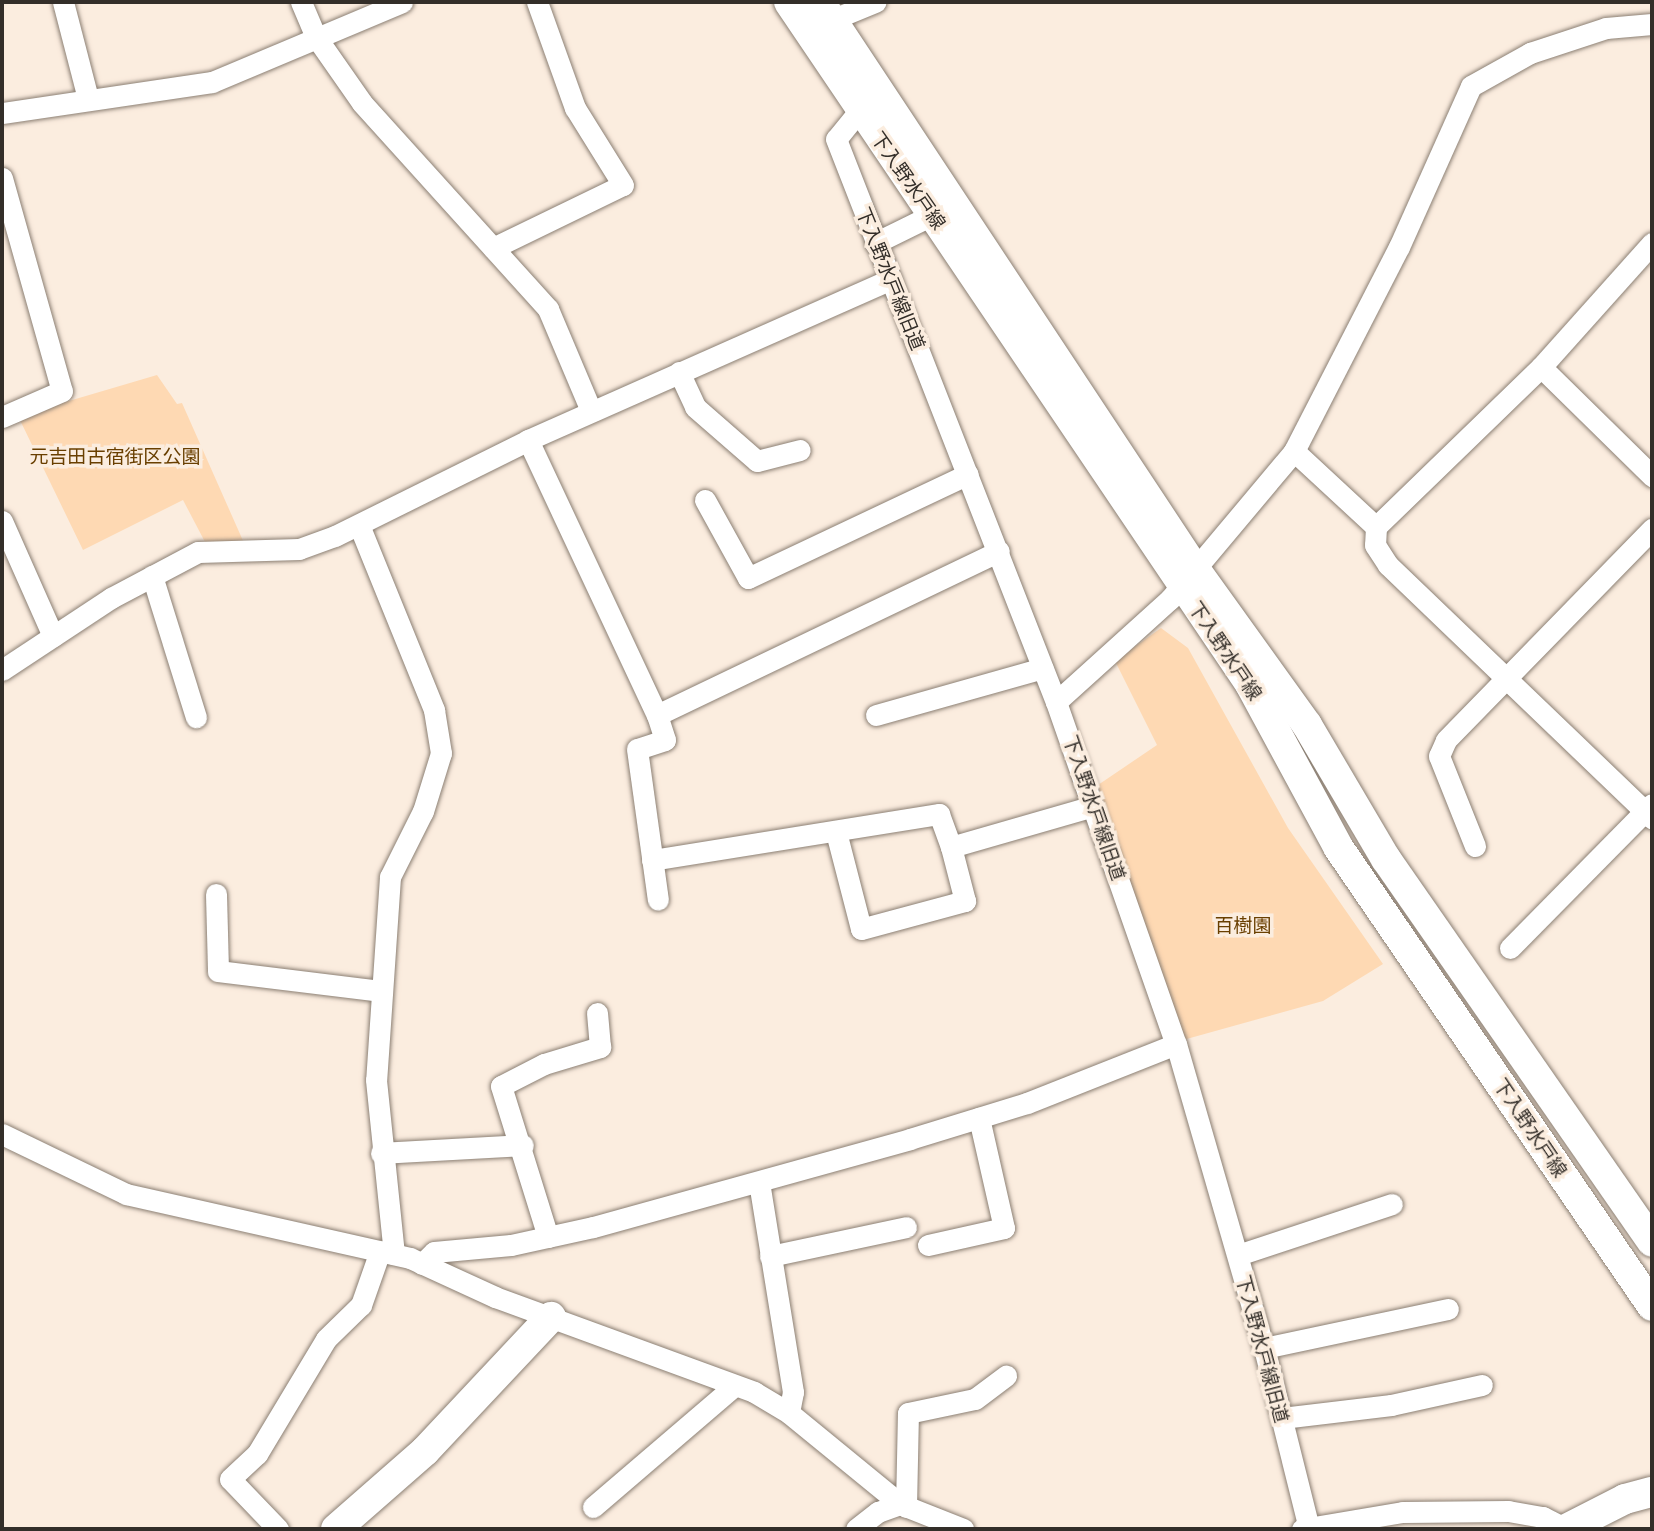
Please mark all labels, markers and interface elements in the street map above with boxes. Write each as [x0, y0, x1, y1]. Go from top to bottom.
street label: 下入野水戸線 [866, 128, 950, 234]
street label: 下入野水戸線旧道 [851, 204, 929, 354]
park label: 元吉田古宿街区公園 [30, 446, 200, 468]
street label: 下入野水戸線 [1184, 597, 1266, 705]
street label: 下入野水戸線旧道 [1058, 732, 1130, 884]
park label: 百樹園 [1215, 915, 1271, 937]
street label: 下入野水戸線 [1489, 1074, 1571, 1182]
street label: 下入野水戸線旧道 [1231, 1273, 1293, 1425]

